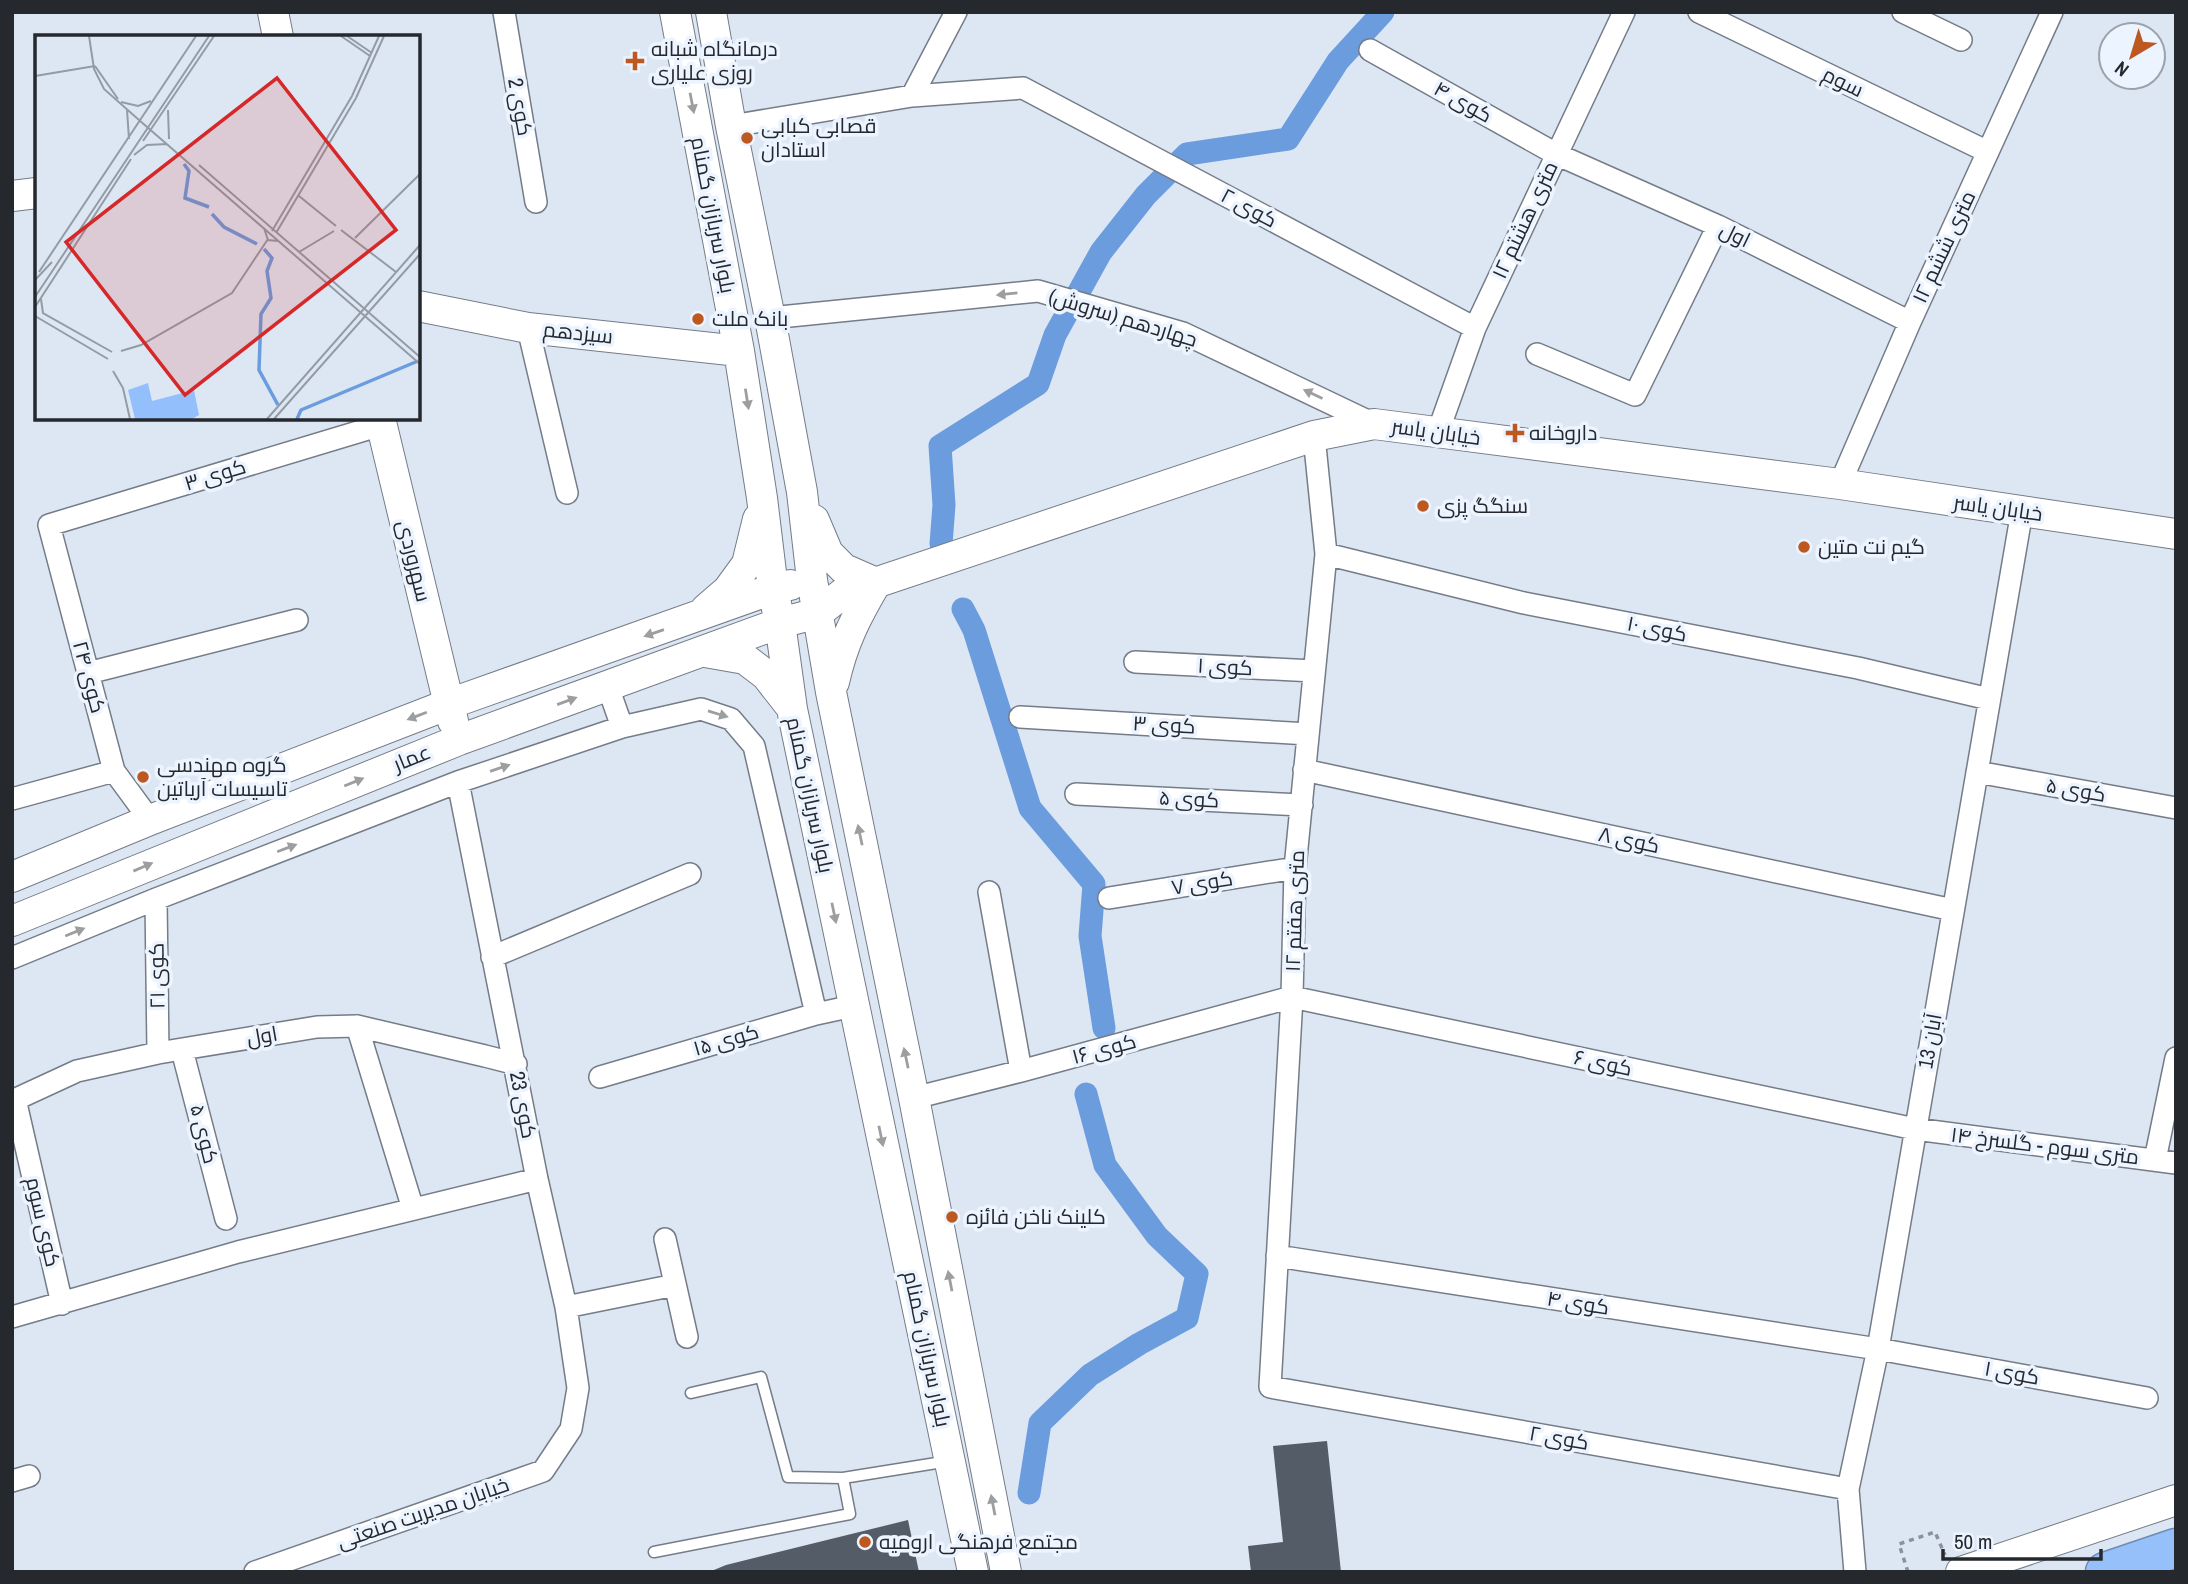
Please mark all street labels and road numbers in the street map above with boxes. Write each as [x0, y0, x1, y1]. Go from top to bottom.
street label: سوم [1818, 59, 1869, 104]
street label: کوی ۴ [1429, 74, 1498, 129]
street label: کوی 2 [501, 76, 540, 138]
street label: بلوار سربازان گمنام [684, 134, 743, 296]
street label: ۱۲ متری هشتم [1485, 156, 1564, 283]
street label: کوی ۲ [1216, 181, 1283, 234]
street label: ۱۲ متری ششم [1905, 186, 1982, 308]
street label: اول [1715, 215, 1756, 254]
street label: چهاردهم (سروش) [1045, 281, 1201, 354]
street label: سیزدهم [541, 314, 615, 351]
street label: خیابان یاسر [1389, 411, 1483, 452]
street label: کوی ۳ [180, 451, 249, 498]
street label: خیابان یاسر [1951, 487, 2045, 528]
street label: سهروردی [390, 517, 439, 605]
street label: کوی ۱۰ [1625, 608, 1690, 649]
street label: کوی ۲۴ [66, 637, 113, 716]
street label: کوی ۱ [1197, 651, 1253, 682]
street label: کوی ۳ [1132, 708, 1196, 741]
street label: بلوار سربازان گمنام [780, 714, 841, 876]
street label: عمار [388, 737, 435, 779]
street label: کوی ۵ [2044, 770, 2108, 809]
street label: کوی ۵ [1158, 782, 1220, 815]
street label: کوی ۸ [1596, 819, 1662, 860]
street label: ۱۲ متری هفتم [1278, 849, 1311, 972]
street label: کوی ۷ [1169, 863, 1235, 902]
street label: کوی ۲۱ [141, 943, 172, 1009]
street label: 13 آبان [1910, 1011, 1949, 1071]
street label: کوی ۱۵ [690, 1016, 762, 1063]
street label: اول [244, 1019, 280, 1052]
street label: کوی ۱۶ [1069, 1026, 1139, 1071]
street label: کوی ۶ [1571, 1042, 1635, 1083]
street label: کوی 23 [503, 1069, 544, 1141]
street label: کوی ۵ [183, 1101, 226, 1167]
street label: ۱۴ متری سوم - گلسرخ [1949, 1120, 2141, 1171]
street label: کوی سوم [19, 1174, 68, 1270]
street label: بلوار سربازان گمنام [897, 1268, 958, 1430]
street label: کوی ۴ [1545, 1283, 1611, 1322]
street label: کوی ۱ [1982, 1353, 2042, 1392]
street label: کوی ۲ [1527, 1418, 1591, 1457]
street label: خیابان مدیریت صنعتی [333, 1469, 513, 1556]

